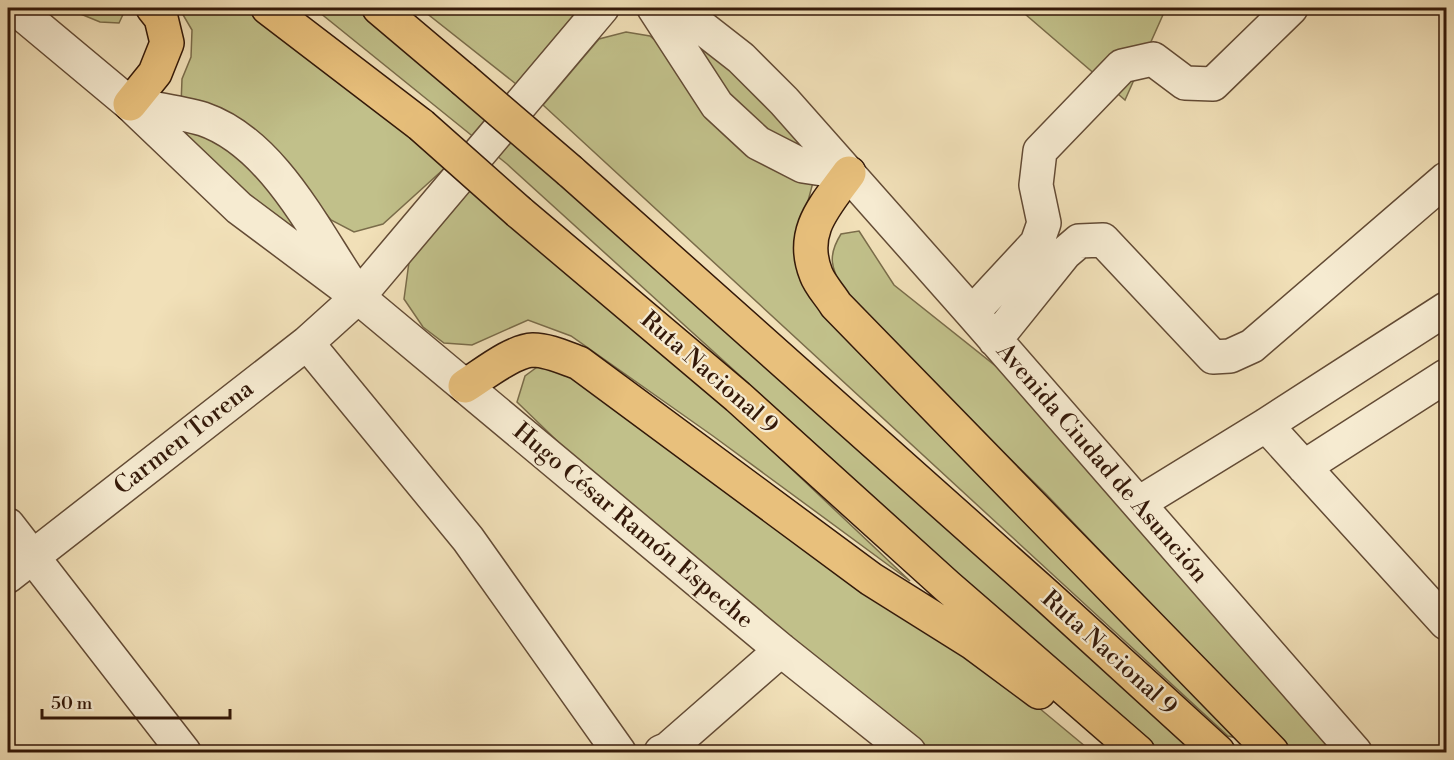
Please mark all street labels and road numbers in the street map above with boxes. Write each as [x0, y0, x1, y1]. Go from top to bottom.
street label: Ruta Nacional 9 [634, 305, 784, 441]
street label: Avenida Ciudad de Asunción [989, 336, 1214, 589]
street label: Carmen Torena [108, 374, 260, 502]
street label: Hugo César Ramón Espeche [507, 417, 759, 635]
street label: Ruta Nacional 9 [1035, 584, 1183, 722]

